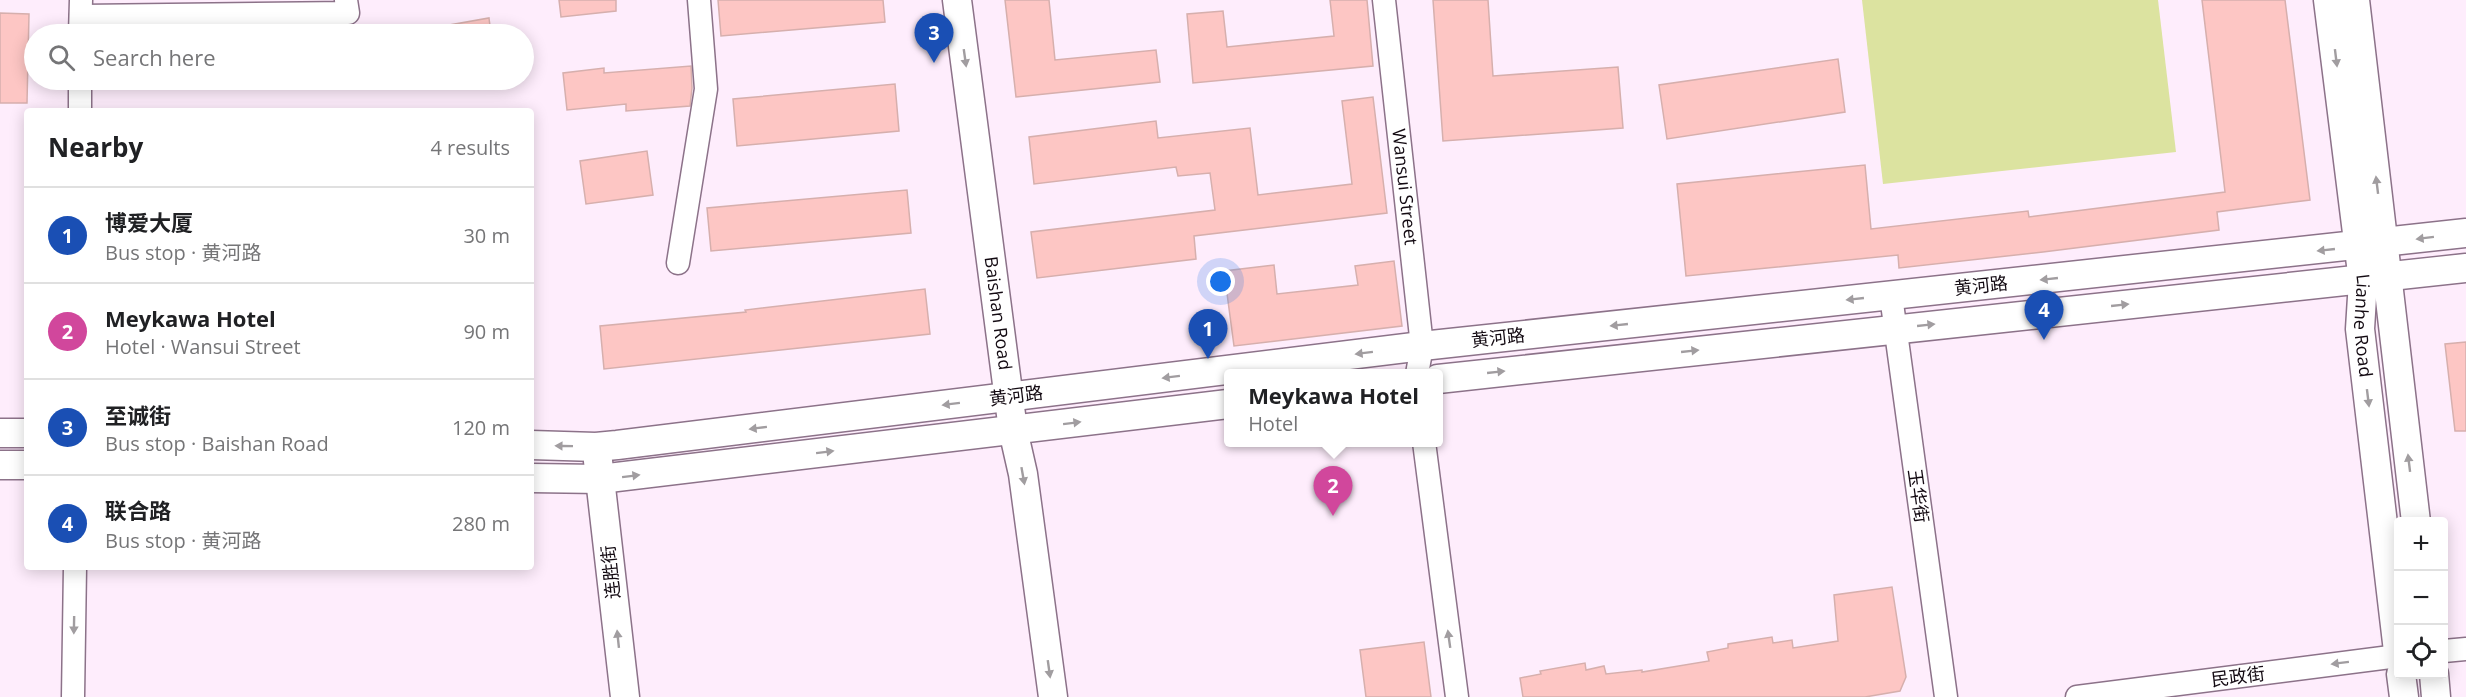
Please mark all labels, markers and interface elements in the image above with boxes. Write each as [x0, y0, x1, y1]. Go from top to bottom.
pin: 3 [914, 14, 954, 63]
search box [24, 24, 534, 90]
icon: search [45, 41, 78, 74]
text: Search here [93, 42, 216, 72]
one-way arrow [960, 49, 969, 68]
one-way arrow [2331, 49, 2340, 68]
street label: Wansui Street [1387, 127, 1424, 246]
text: Nearby [48, 129, 143, 165]
text: 4 results [430, 134, 510, 161]
one-way arrow [2373, 175, 2382, 194]
text: 博爱大厦 [105, 207, 193, 237]
text: 1 [62, 222, 73, 249]
text: 30 m [463, 222, 510, 249]
one-way arrow [2416, 234, 2435, 243]
text: Bus stop · 黄河路 [105, 239, 261, 266]
one-way arrow [2317, 245, 2336, 254]
street label: Baishan Road [980, 255, 1018, 372]
your location [1206, 267, 1235, 296]
street label: 黄河路 [1953, 270, 2009, 300]
street label: Lianhe Road [2349, 272, 2379, 379]
one-way arrow [2039, 274, 2058, 284]
pin: 4 [2024, 290, 2064, 340]
one-way arrow [1845, 295, 1864, 304]
one-way arrow [2110, 301, 2129, 310]
text: Meykawa Hotel [105, 303, 276, 333]
pin: 1 [1188, 310, 1228, 359]
text: 2 [62, 318, 73, 345]
text: 90 m [463, 318, 510, 345]
one-way arrow [1610, 320, 1629, 330]
one-way arrow [1916, 320, 1935, 330]
street label: 黄河路 [1470, 322, 1526, 352]
text: Hotel · Wansui Street [105, 333, 301, 360]
one-way arrow [1681, 346, 1700, 356]
one-way arrow [1355, 348, 1374, 358]
one-way arrow [1487, 368, 1506, 377]
popup [1224, 369, 1443, 447]
one-way arrow [1161, 372, 1180, 382]
street label: 黄河路 [988, 380, 1044, 410]
text: Meykawa Hotel [1248, 380, 1419, 410]
one-way arrow [2364, 388, 2373, 407]
one-way arrow [942, 399, 961, 409]
text: 至诚街 [105, 400, 171, 430]
text: Hotel [1248, 410, 1298, 437]
text: 3 [62, 414, 73, 441]
text: 120 m [452, 414, 510, 441]
one-way arrow [1062, 418, 1081, 427]
one-way arrow [748, 423, 767, 432]
text: Bus stop · Baishan Road [105, 430, 329, 457]
one-way arrow [554, 441, 573, 451]
one-way arrow [815, 447, 834, 456]
one-way arrow [2404, 454, 2414, 473]
one-way arrow [1018, 466, 1027, 485]
pin: 2 [1314, 466, 1352, 516]
street label: 玉华街 [1903, 467, 1935, 524]
one-way arrow [622, 471, 641, 480]
text: 联合路 [105, 495, 171, 525]
text: 4 [62, 510, 73, 537]
text: 280 m [452, 510, 510, 537]
map controls [2394, 517, 2448, 679]
button: + [2394, 517, 2448, 571]
text: Bus stop · 黄河路 [105, 527, 261, 554]
street label: 连胜街 [595, 544, 625, 600]
button: − [2394, 571, 2448, 625]
one-way arrow [69, 616, 79, 635]
button: locate [2394, 625, 2448, 679]
one-way arrow [614, 629, 623, 648]
one-way arrow [1445, 629, 1454, 648]
one-way arrow [2331, 659, 2350, 668]
one-way arrow [1045, 660, 1054, 679]
street label: 民政街 [2210, 661, 2266, 691]

